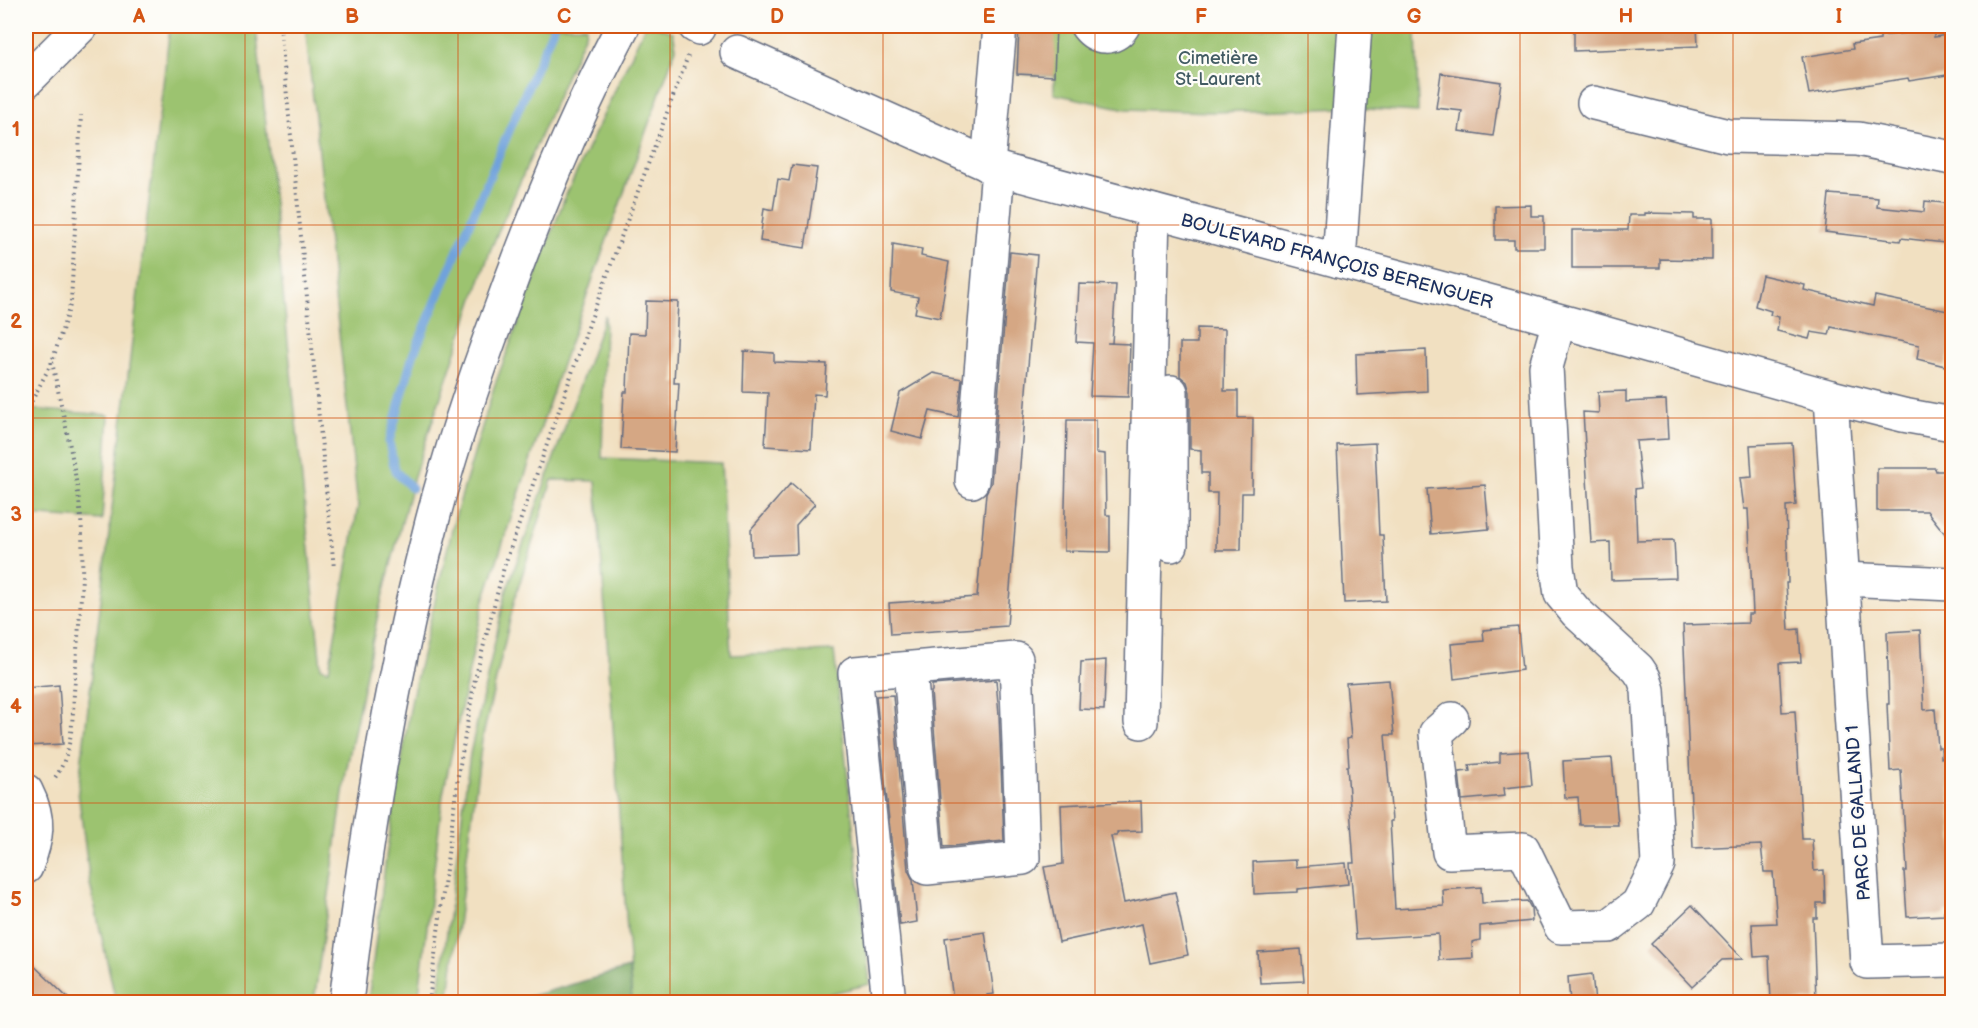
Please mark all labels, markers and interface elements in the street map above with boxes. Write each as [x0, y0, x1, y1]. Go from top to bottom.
text: A [132, 5, 146, 29]
text: B [345, 5, 359, 29]
text: C [557, 5, 571, 29]
text: D [770, 5, 784, 29]
text: E [983, 5, 996, 29]
text: F [1195, 5, 1207, 29]
text: G [1407, 5, 1422, 29]
text: H [1619, 5, 1633, 29]
text: I [1836, 5, 1842, 29]
park label: Cimetière St-Laurent [1175, 48, 1261, 90]
text: 1 [12, 118, 20, 142]
street label: BOULEVARD FRANÇOIS BERENGUER [1178, 210, 1496, 313]
text: 2 [10, 310, 22, 334]
text: 3 [10, 503, 22, 527]
text: 4 [10, 695, 22, 719]
street label: PARC DE GALLAND 1 [1842, 725, 1875, 901]
text: 5 [10, 888, 22, 912]

